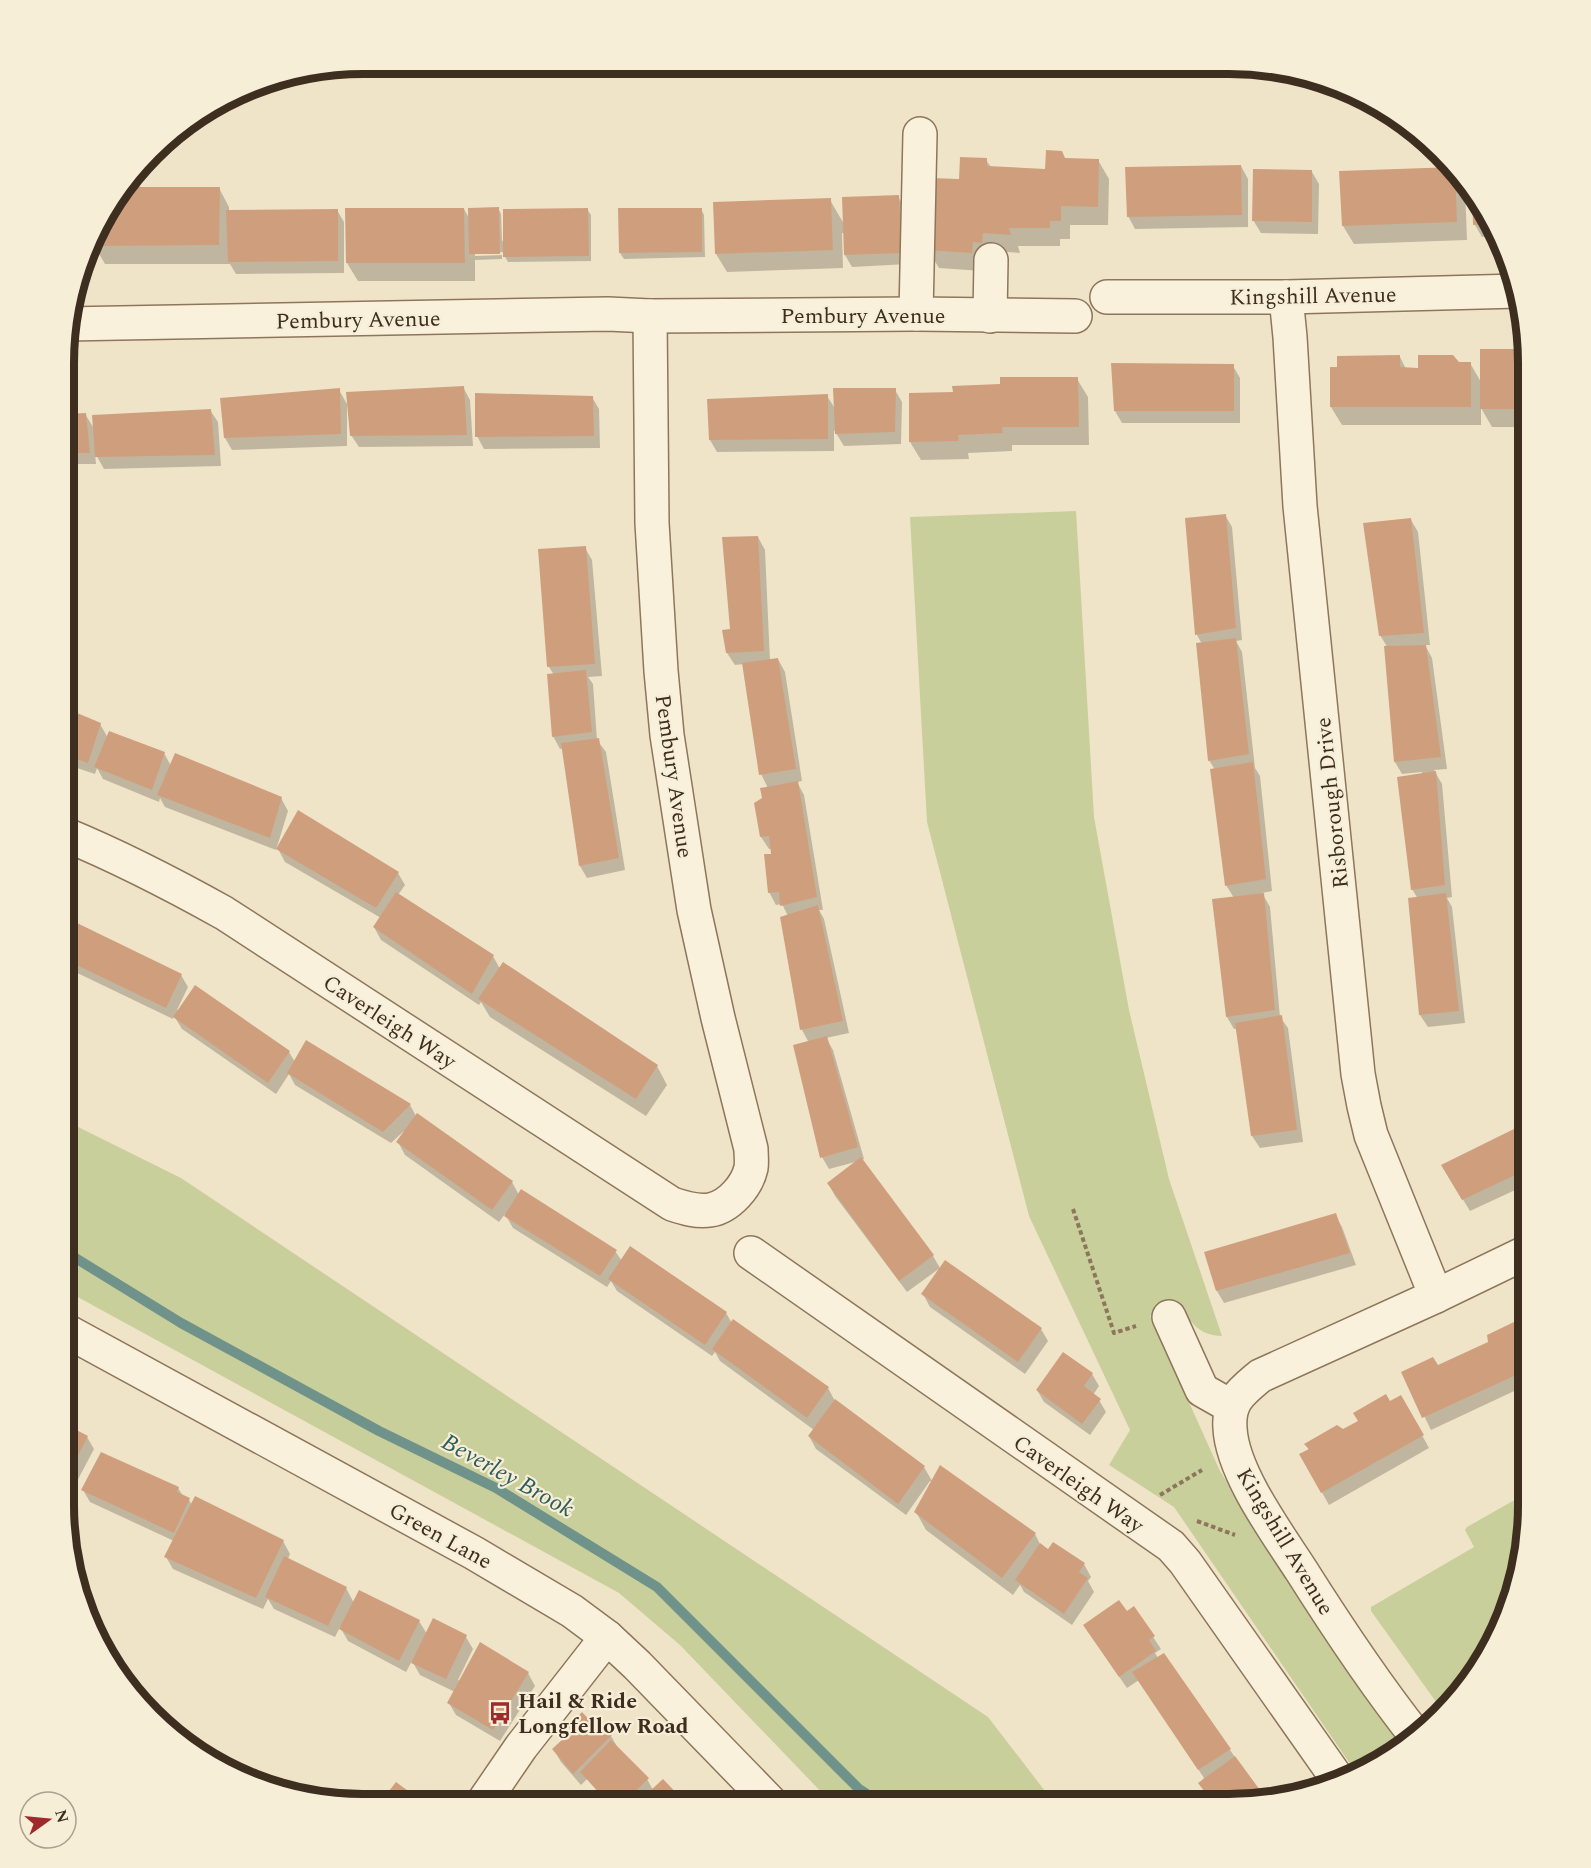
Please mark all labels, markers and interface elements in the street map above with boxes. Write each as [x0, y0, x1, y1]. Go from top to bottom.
street label: Kingshill Avenue [1229, 279, 1397, 314]
street label: Pembury Avenue [780, 300, 946, 333]
street label: Pembury Avenue [275, 303, 441, 338]
street label: Pembury Avenue [646, 692, 701, 860]
street label: Risborough Drive [1307, 716, 1358, 890]
street label: Caverleigh Way [316, 967, 464, 1079]
water label: Beverley Brook [435, 1425, 580, 1527]
street label: Caverleigh Way [1006, 1427, 1151, 1542]
street label: Kingshill Avenue [1228, 1462, 1342, 1622]
street label: Green Lane [383, 1494, 498, 1578]
place label: Hail & Ride Longfellow Road [518, 1685, 689, 1743]
bus stop icon: Hail & Ride Longfellow Road [487, 1700, 513, 1726]
north arrow [18, 1790, 78, 1850]
text: N [48, 1807, 75, 1826]

